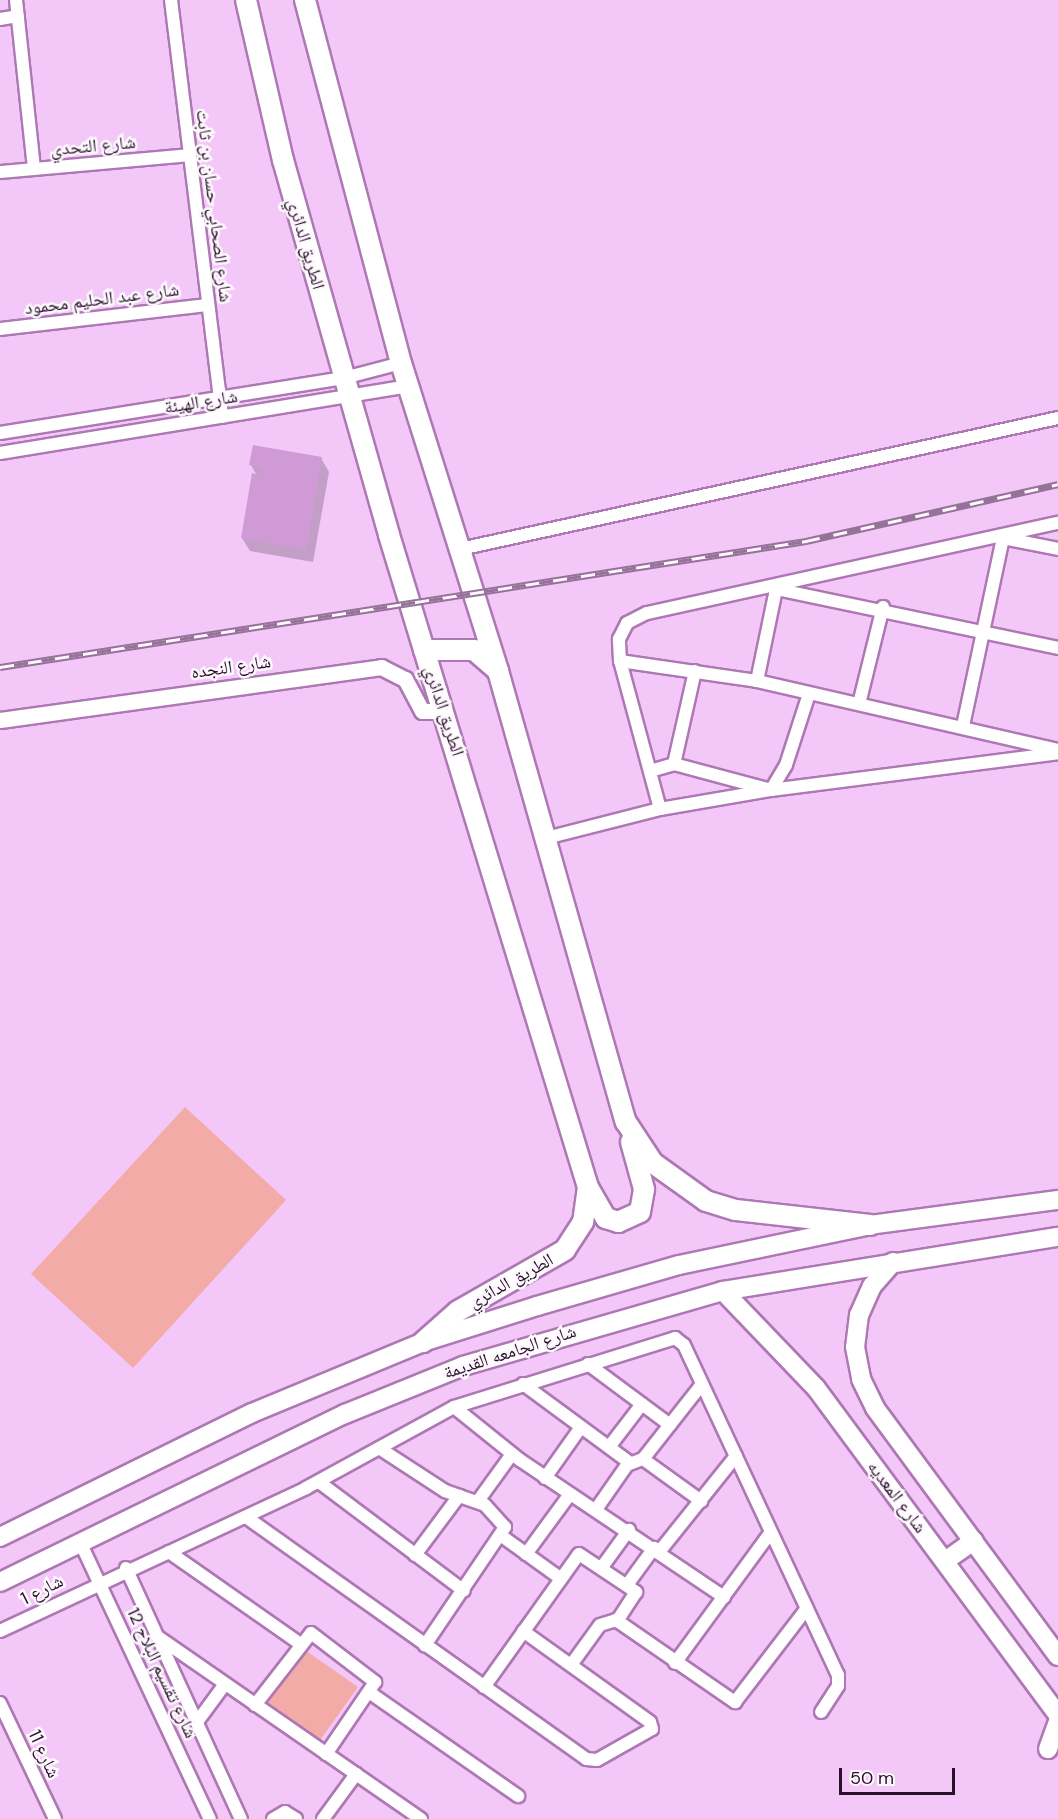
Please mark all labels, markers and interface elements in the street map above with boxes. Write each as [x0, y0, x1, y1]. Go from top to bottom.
street label: شارع الصحابي حسان بن ثابت [191, 109, 237, 303]
street label: شارع التحدي [50, 132, 136, 160]
street label: الطريق الدائري [283, 196, 329, 292]
street label: شارع عبد الحليم محمود [24, 279, 180, 319]
street label: شارع الهيئة [163, 386, 239, 418]
street label: شارع النجده [190, 651, 272, 683]
street label: الطريق الدائري [419, 663, 469, 759]
street label: الطريق الدائري [465, 1249, 557, 1313]
street label: شارع الجامعه القديمة [441, 1320, 579, 1384]
street label: شارع المعديه [863, 1457, 931, 1537]
street label: شارع 1 [17, 1570, 67, 1610]
street label: شارع تقسيم البلاح 12 [122, 1604, 202, 1742]
street label: شارع 11 [24, 1727, 64, 1781]
scale bar [842, 1756, 958, 1794]
text: 50 m [850, 1766, 894, 1790]

